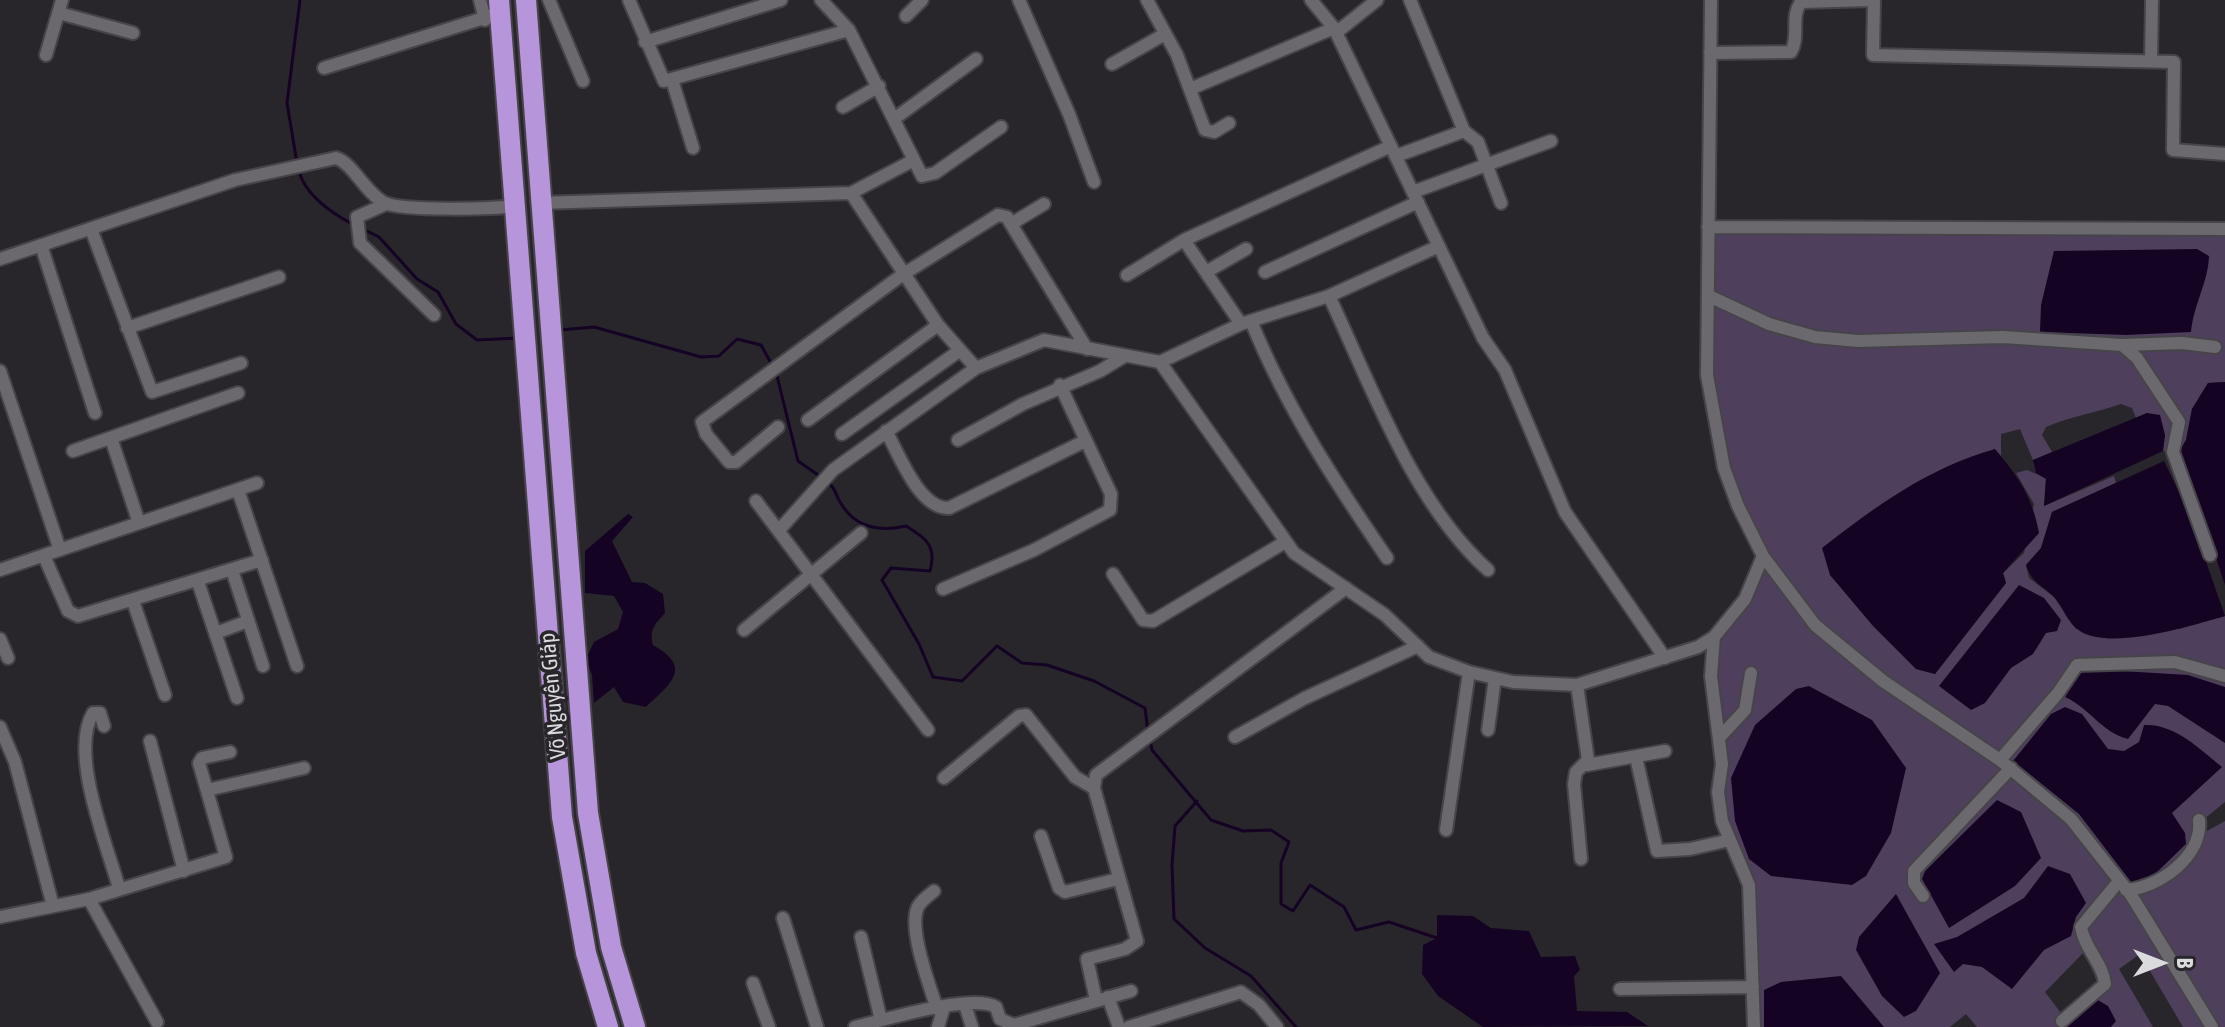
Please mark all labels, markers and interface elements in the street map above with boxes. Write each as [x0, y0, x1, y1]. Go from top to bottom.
street label: Võ Nguyên Giáp [534, 632, 572, 760]
north arrow [2121, 923, 2201, 1003]
text: B [2172, 958, 2198, 968]

